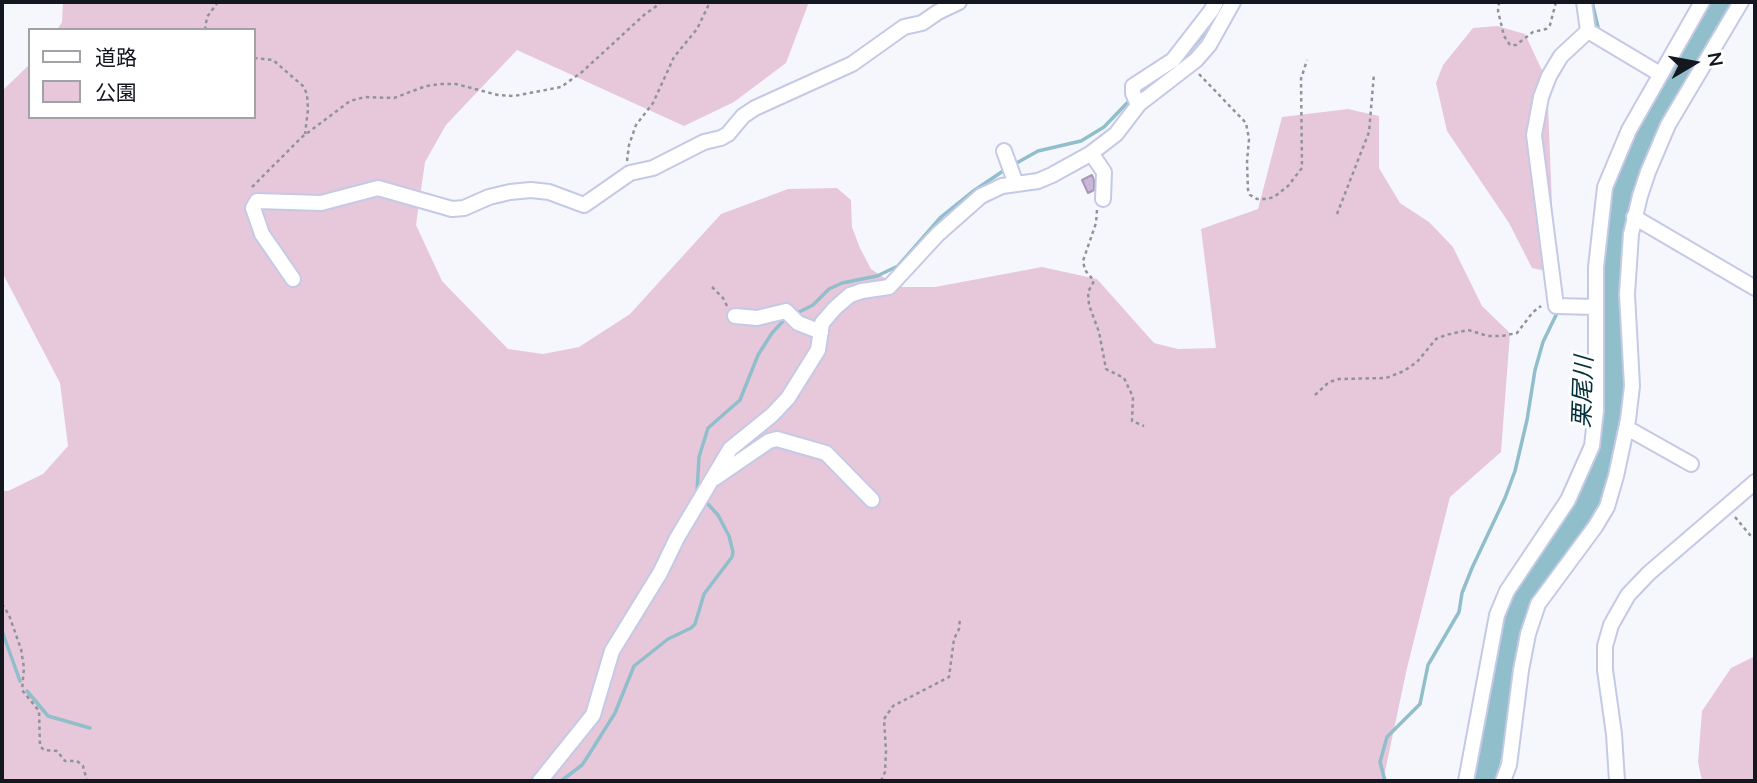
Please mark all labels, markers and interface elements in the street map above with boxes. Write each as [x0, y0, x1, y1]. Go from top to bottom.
legend [28, 28, 256, 119]
north arrow [1659, 28, 1729, 98]
text: 道路 [95, 44, 137, 72]
text: N [1701, 50, 1729, 69]
text: 公園 [95, 79, 137, 107]
water label: 栗尾川 [1569, 356, 1601, 428]

